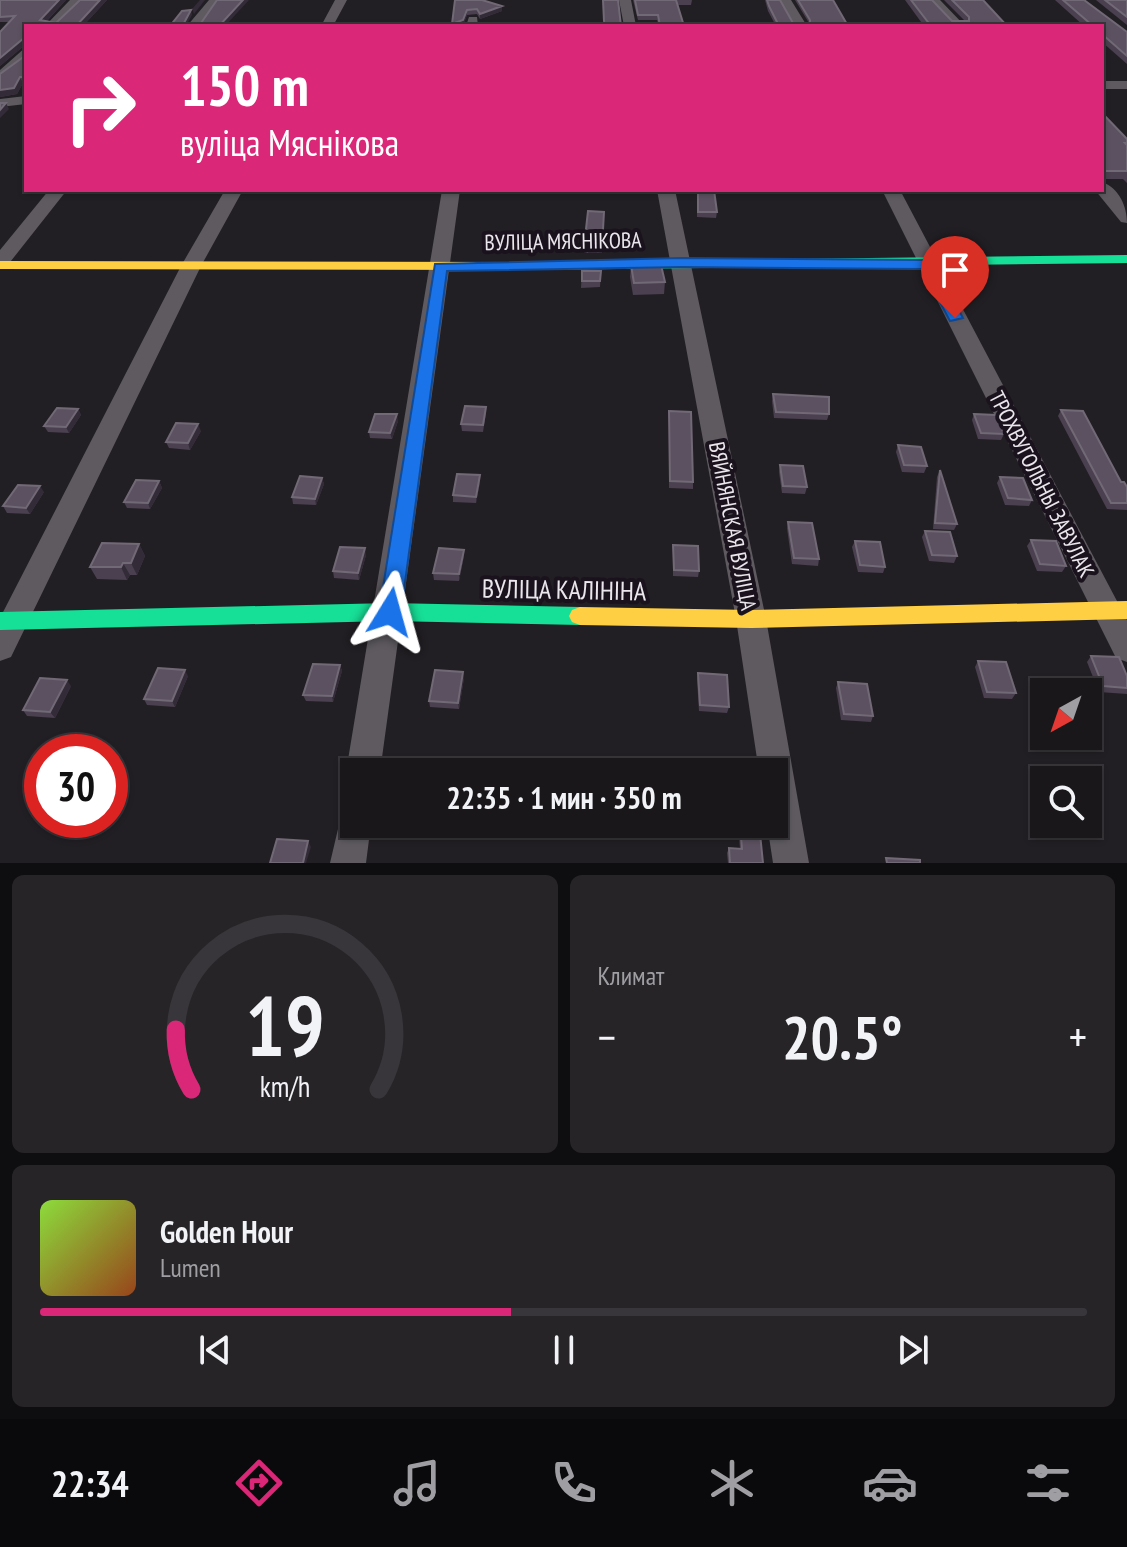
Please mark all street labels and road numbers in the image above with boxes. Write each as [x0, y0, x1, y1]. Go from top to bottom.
street label: ВУЛІЦА МЯСНІКОВА [484, 226, 642, 256]
street label: ТРОХВУГОЛЬНЫ ЗАВУЛАК [983, 386, 1101, 582]
street label: ВЯЙНЯНСКАЯ ВУЛІЦА [703, 439, 763, 613]
street label: ВУЛІЦА КАЛІНІНА [482, 572, 647, 607]

